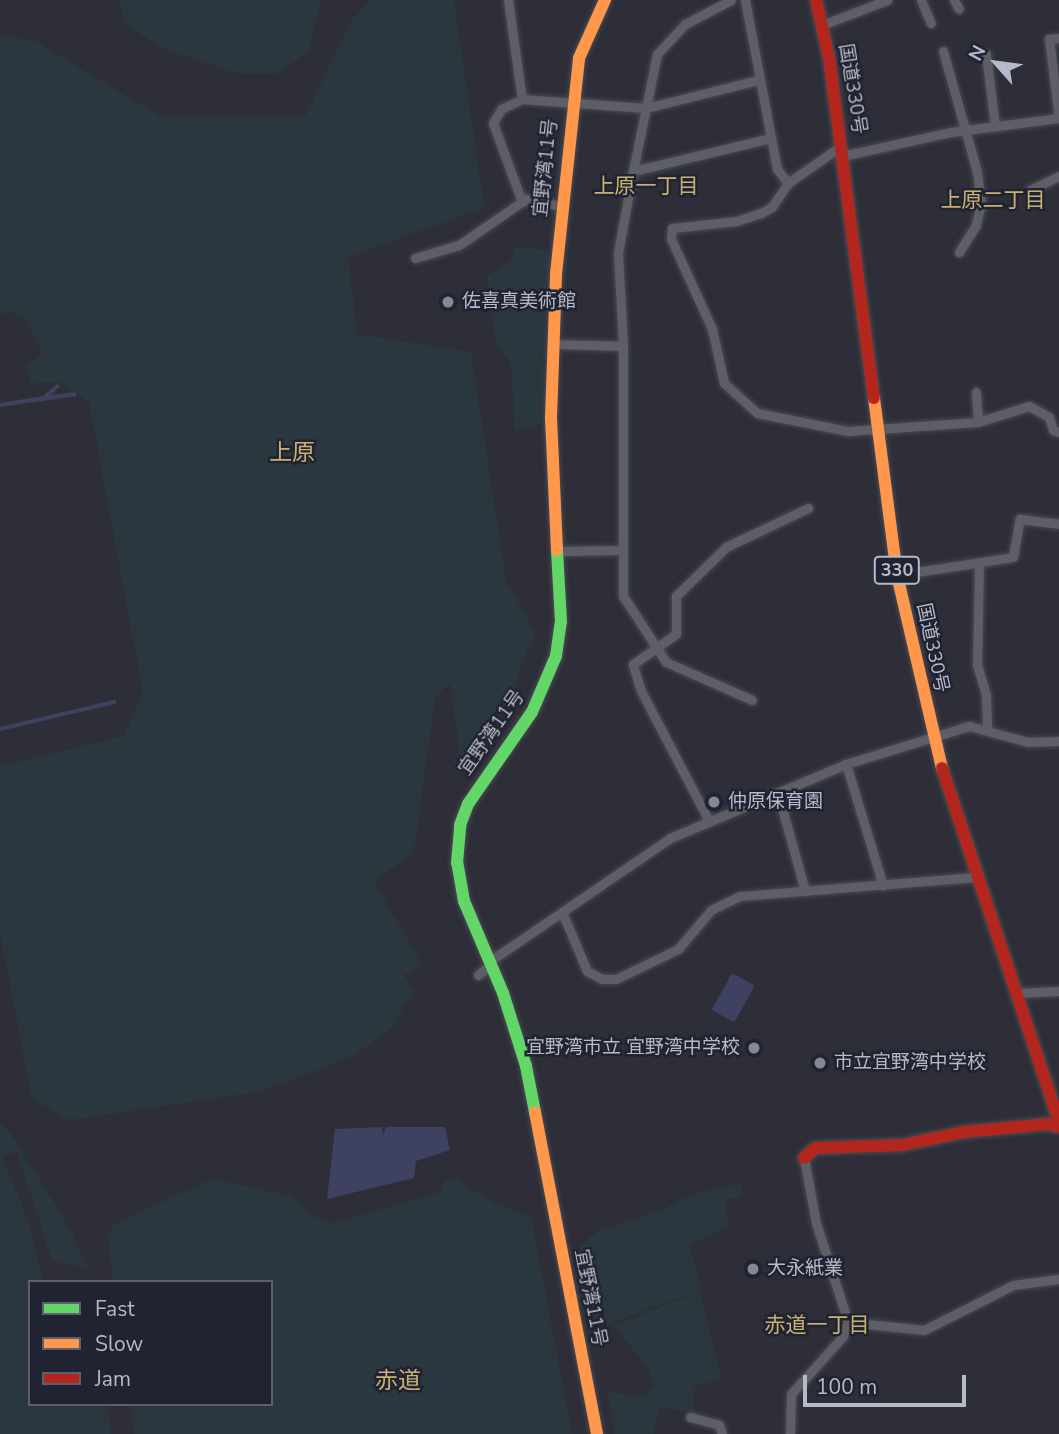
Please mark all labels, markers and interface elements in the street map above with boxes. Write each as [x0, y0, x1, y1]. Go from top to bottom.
north arrow [961, 28, 1031, 98]
text: N [963, 41, 992, 66]
street label: 国道330号 [834, 42, 870, 136]
street label: 宜野湾11号 [529, 118, 563, 218]
district label: 上原一丁目 [594, 173, 698, 199]
district label: 上原二丁目 [941, 187, 1045, 213]
place label: 佐喜真美術館 [462, 291, 576, 313]
marker: 佐喜真美術館 [440, 294, 456, 310]
district label: 上原 [269, 439, 315, 467]
road number: 330 [872, 556, 922, 584]
street label: 国道330号 [911, 601, 953, 695]
street label: 宜野湾11号 [454, 686, 530, 780]
place label: 仲原保育園 [728, 791, 823, 813]
marker: 仲原保育園 [706, 794, 722, 810]
place label: 宜野湾市立 宜野湾中学校 [526, 1037, 740, 1059]
marker: 宜野湾市立 宜野湾中学校 [746, 1040, 762, 1056]
place label: 市立宜野湾中学校 [834, 1052, 986, 1074]
marker: 市立宜野湾中学校 [812, 1055, 828, 1071]
street label: 宜野湾11号 [569, 1247, 611, 1349]
place label: 大永紙業 [767, 1258, 843, 1280]
marker: 大永紙業 [745, 1261, 761, 1277]
legend [28, 1280, 273, 1406]
text: Fast [95, 1295, 135, 1323]
district label: 赤道一丁目 [765, 1312, 869, 1338]
text: Slow [95, 1330, 143, 1358]
scale bar [807, 1360, 970, 1404]
text: Jam [95, 1365, 131, 1393]
district label: 赤道 [375, 1367, 421, 1395]
text: 100 m [816, 1373, 877, 1401]

